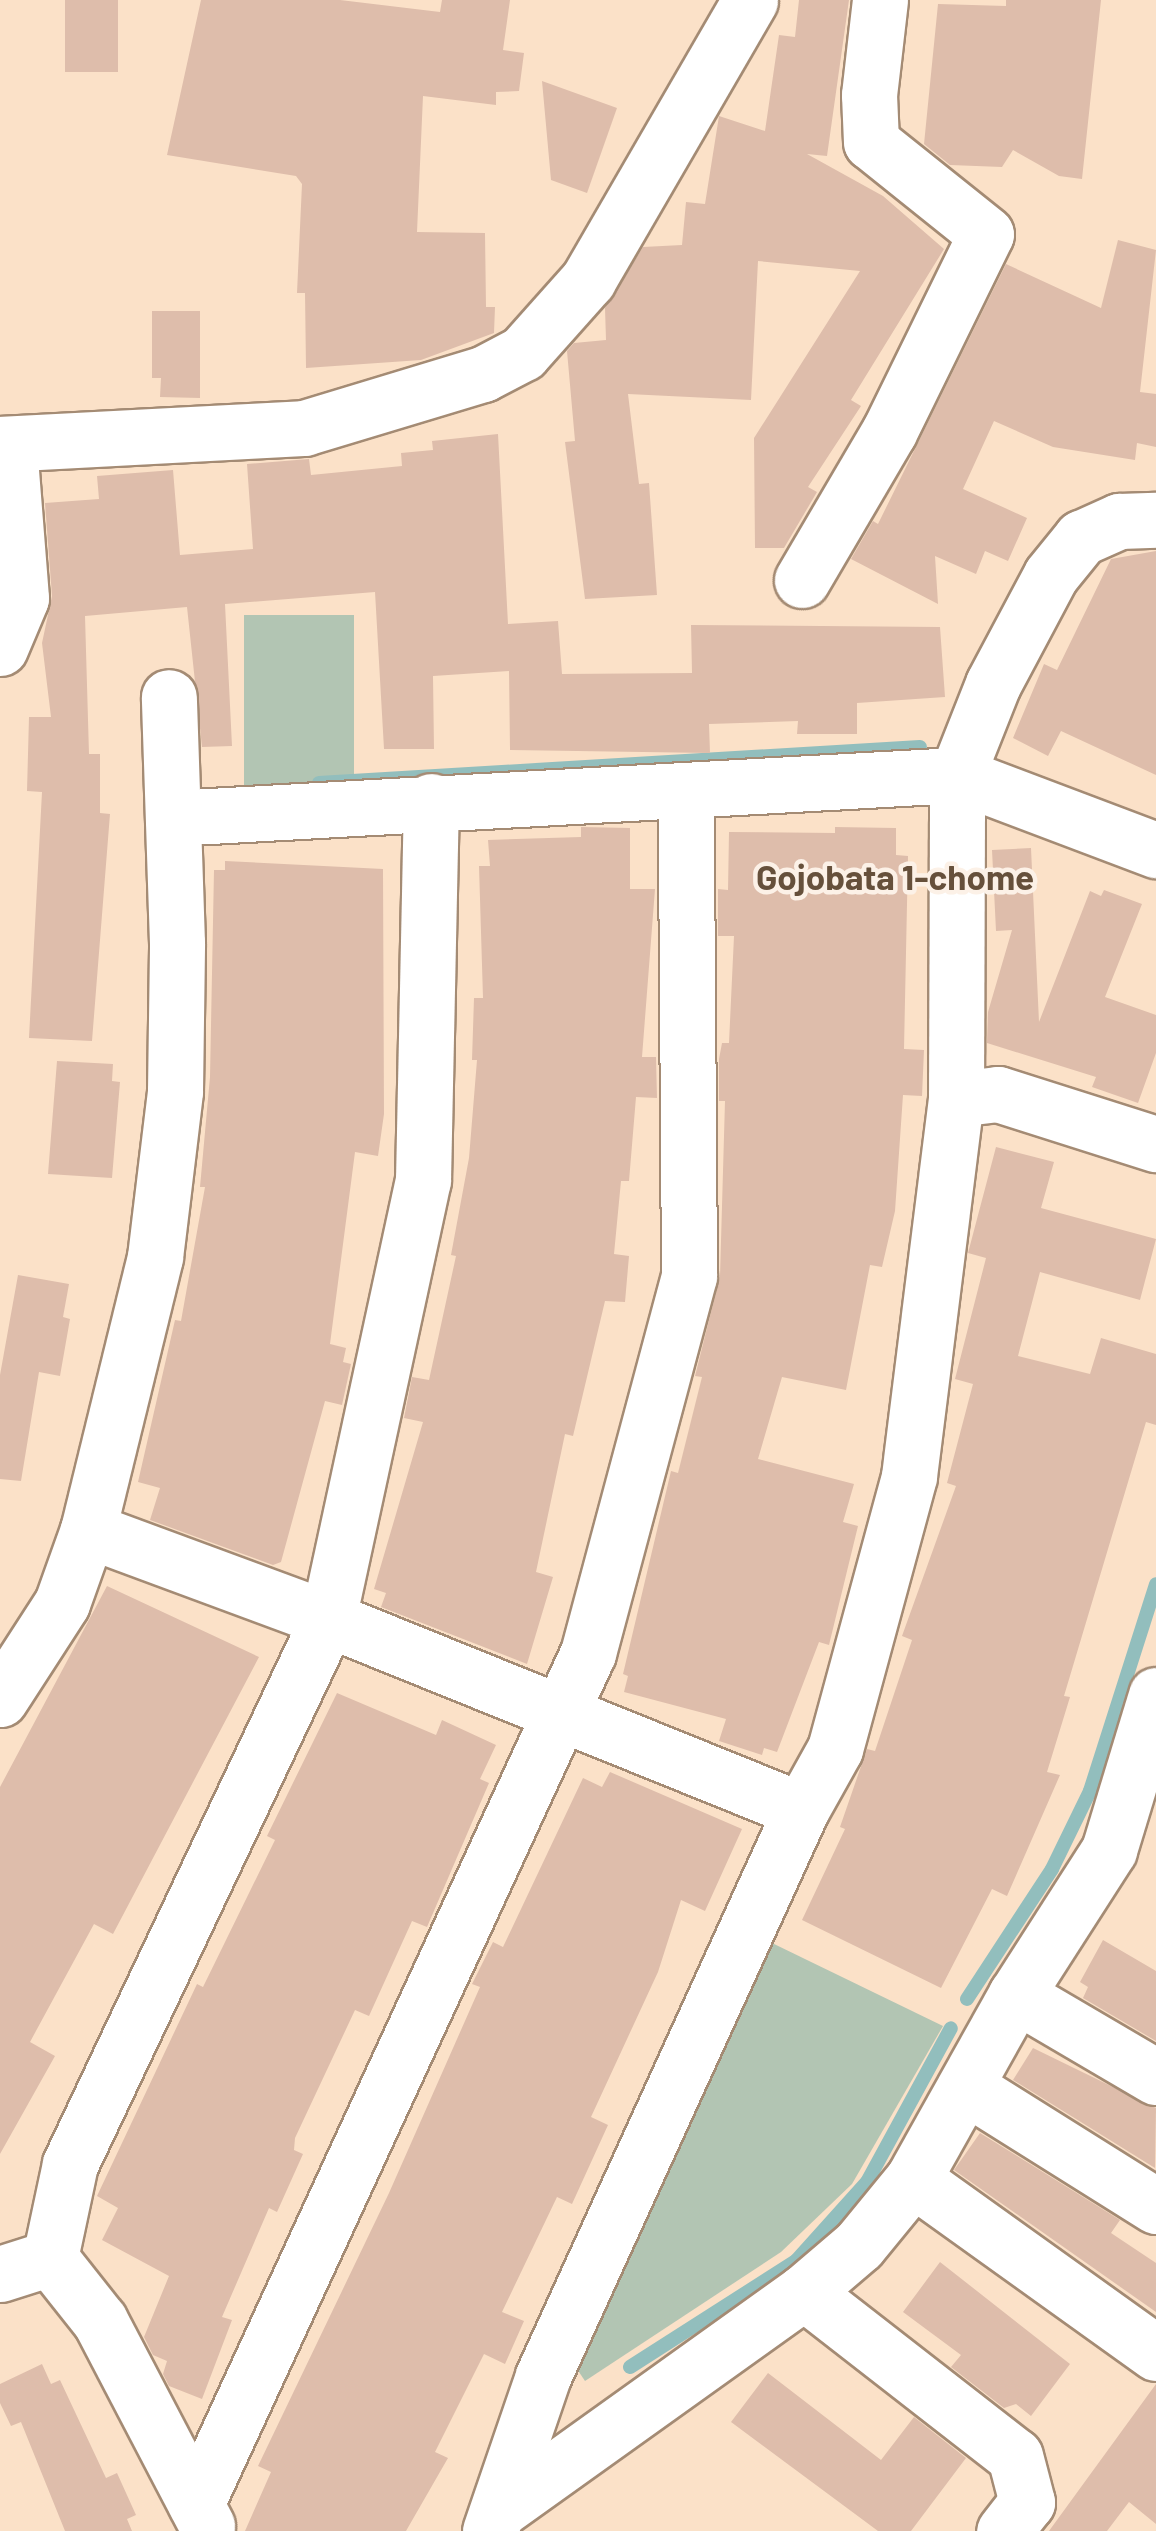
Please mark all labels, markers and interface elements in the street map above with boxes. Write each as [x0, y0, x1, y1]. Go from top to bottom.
district label: Gojobata 1-chome [756, 855, 1034, 897]

